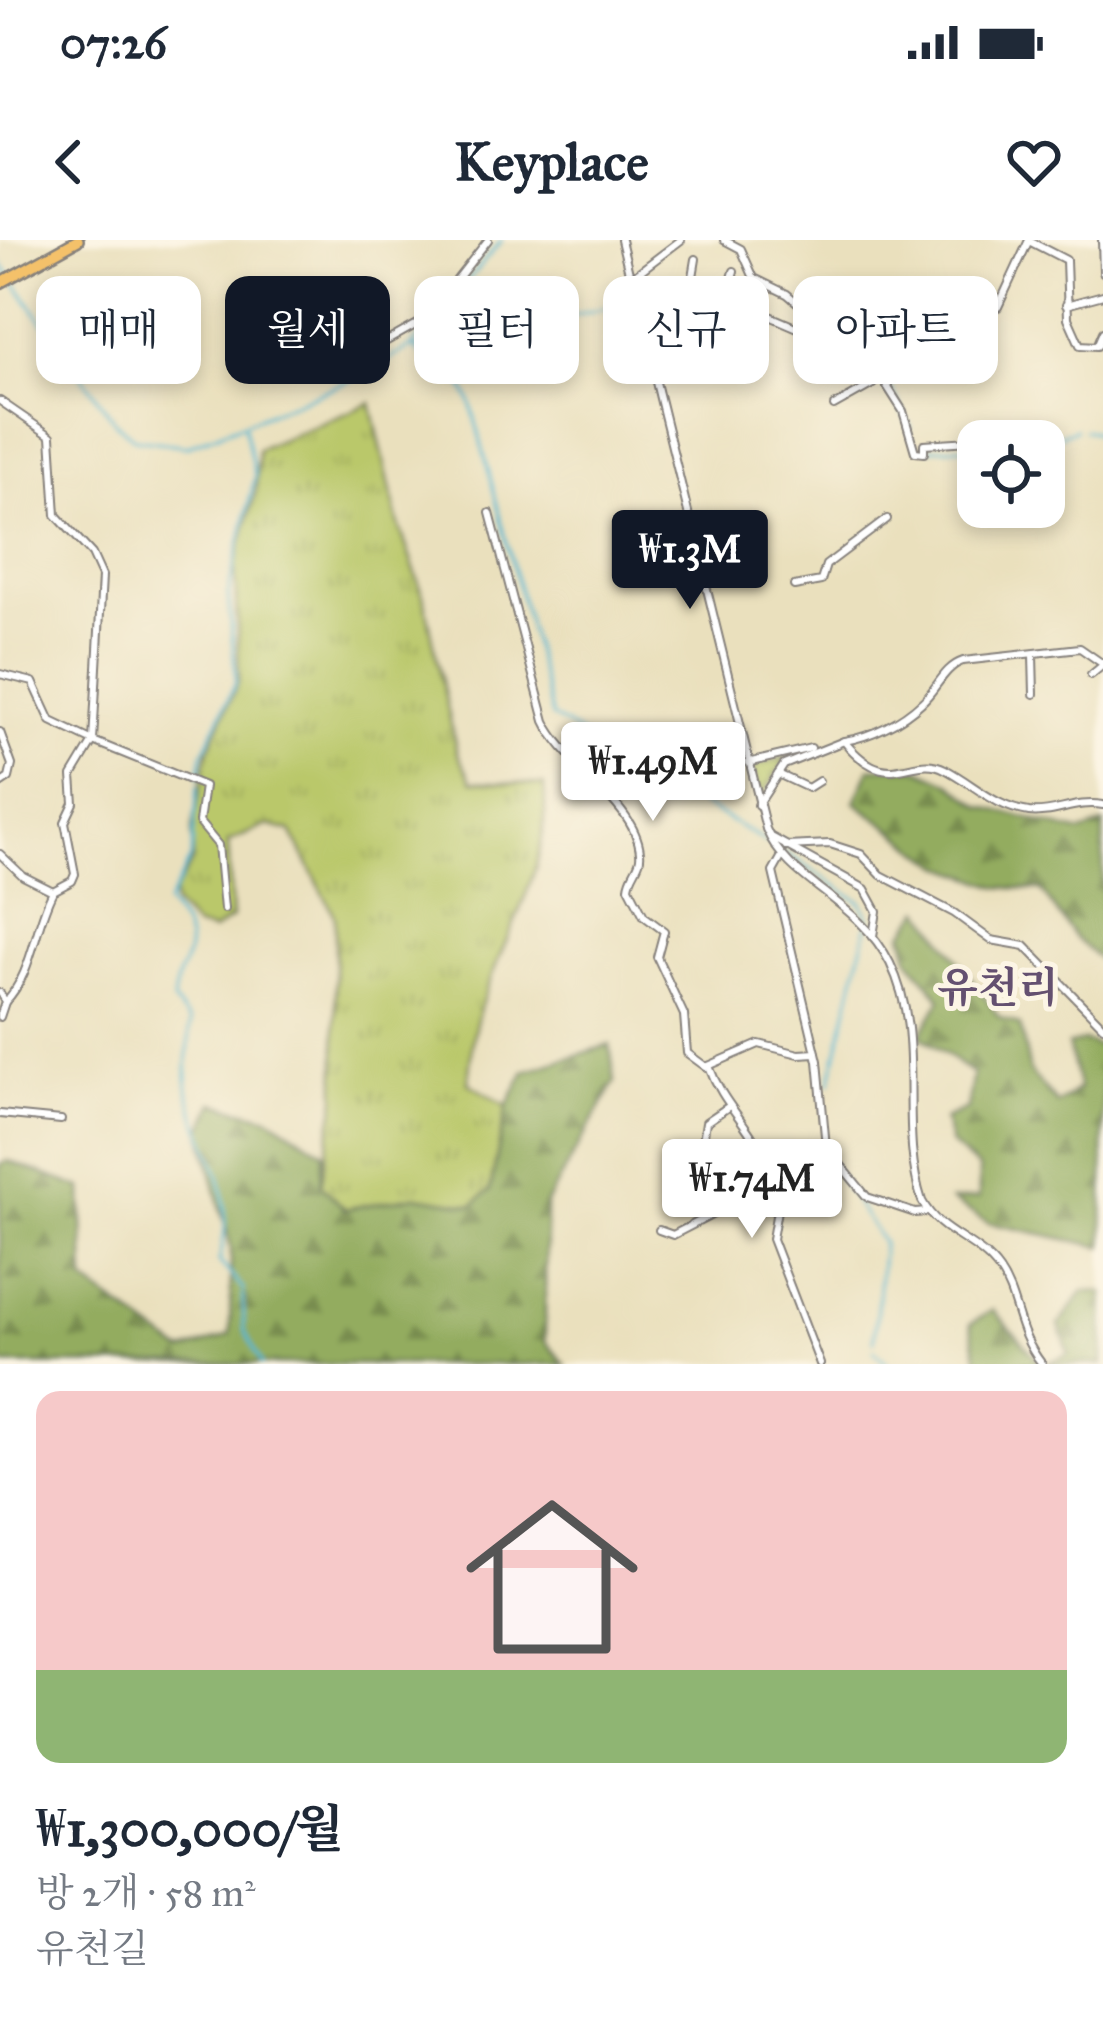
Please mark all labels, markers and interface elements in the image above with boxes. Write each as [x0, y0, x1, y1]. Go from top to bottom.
text: 07:26 [60, 15, 167, 70]
icon: back [36, 129, 102, 195]
text: Keyplace [454, 129, 649, 195]
icon: heart [1001, 129, 1067, 195]
chip: 매매 [36, 276, 201, 384]
chip: 월세 [225, 276, 390, 384]
chip: 필터 [414, 276, 579, 384]
chip: 신규 [603, 276, 769, 384]
chip: 아파트 [793, 276, 998, 384]
map controls [957, 420, 1065, 528]
button: locate [957, 420, 1065, 528]
pin: ₩1.3M [606, 510, 774, 612]
text: ₩1.3M [639, 525, 741, 573]
pin: ₩1.49M [555, 722, 751, 824]
text: ₩1.49M [588, 737, 718, 785]
district label: 유천리 [937, 962, 1059, 1014]
pin: ₩1.74M [654, 1139, 850, 1241]
text: ₩1.74M [689, 1154, 815, 1202]
icon: home [444, 1469, 660, 1685]
text: ₩1,300,000/월 [36, 1798, 344, 1860]
text: 방 2개 · 58 m² [36, 1869, 256, 1917]
text: 유천길 [36, 1925, 149, 1973]

